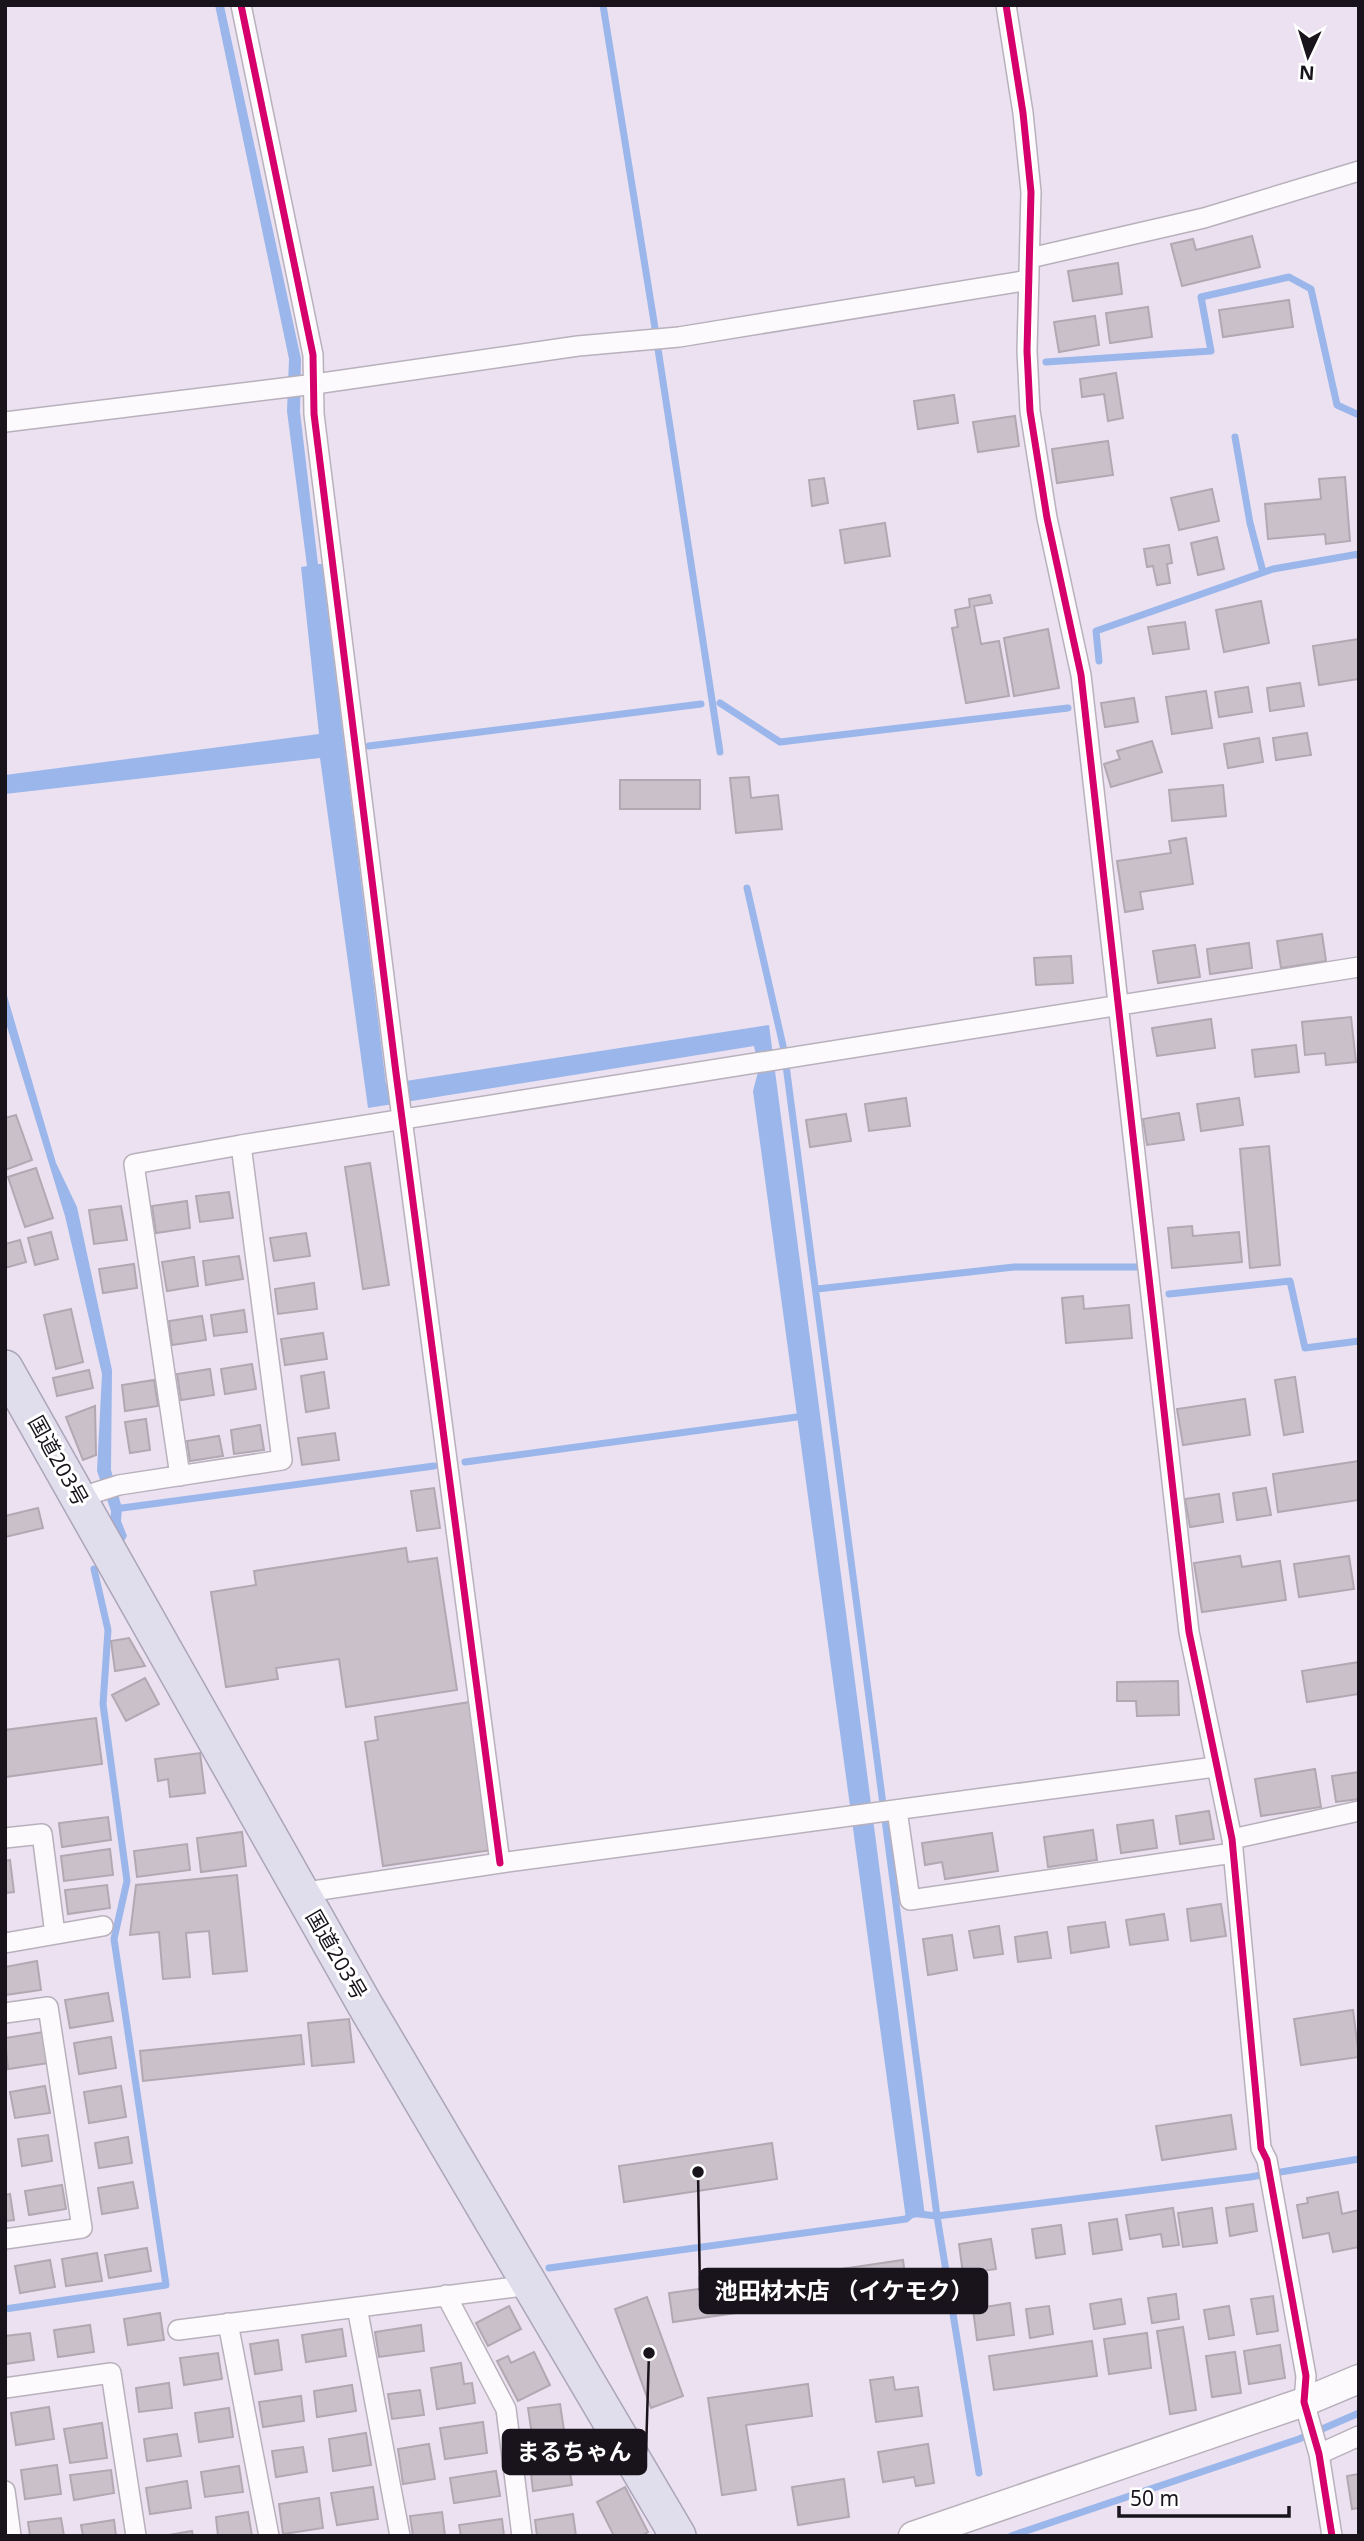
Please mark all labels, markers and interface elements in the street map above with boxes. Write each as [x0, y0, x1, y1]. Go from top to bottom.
north arrow [1273, 21, 1343, 91]
text: N [1298, 59, 1315, 86]
street label: 国道203号 [23, 1410, 95, 1511]
street label: 国道203号 [300, 1905, 374, 2004]
callout: 池田材木店 （イケモク） [700, 2269, 987, 2313]
text: 池田材木店 （イケモク） [715, 2274, 973, 2306]
callout: まるちゃん [503, 2430, 646, 2474]
text: まるちゃん [517, 2435, 632, 2467]
scale bar [1119, 2474, 1289, 2518]
text: 50 m [1130, 2484, 1179, 2512]

